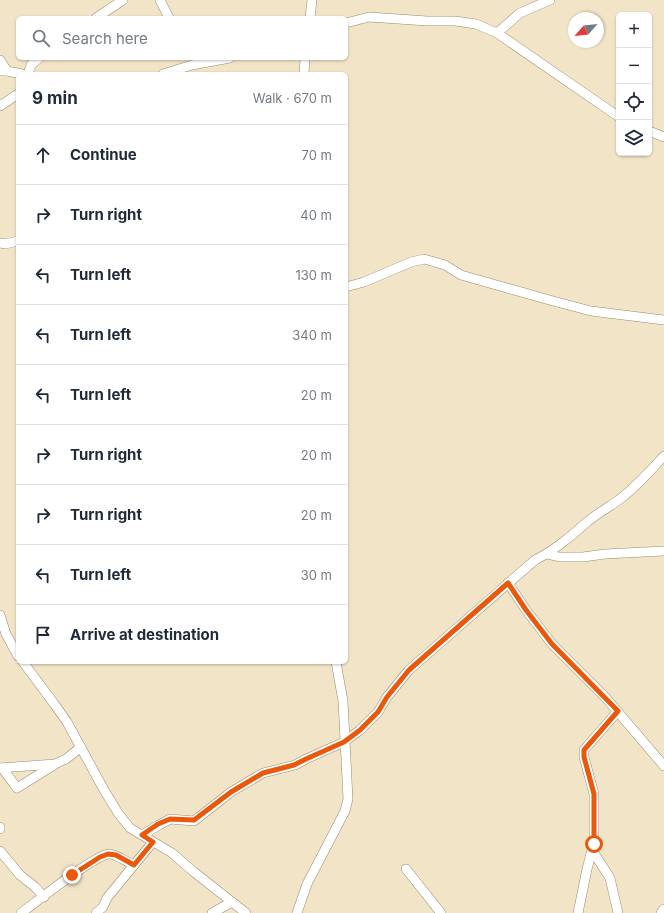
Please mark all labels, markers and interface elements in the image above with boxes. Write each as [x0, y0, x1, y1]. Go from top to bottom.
north arrow [568, 12, 604, 48]
map controls [616, 12, 652, 156]
button: + [616, 12, 652, 48]
search box [16, 16, 348, 60]
icon: search [30, 27, 52, 49]
text: Search here [62, 29, 148, 48]
button: − [616, 48, 652, 84]
button: locate [616, 84, 652, 120]
text: 9 min [32, 88, 78, 108]
text: Walk · 670 m [253, 90, 332, 106]
button: layers [616, 120, 652, 156]
icon: ahead [32, 144, 54, 166]
text: Continue [70, 145, 137, 164]
text: 70 m [302, 147, 332, 163]
icon: right [32, 204, 54, 226]
text: Turn right [70, 205, 142, 224]
text: 40 m [300, 207, 332, 223]
icon: left [32, 264, 54, 286]
text: Turn left [70, 265, 131, 284]
text: 130 m [295, 267, 332, 283]
icon: left [32, 324, 54, 346]
text: Turn left [70, 325, 131, 344]
text: 340 m [292, 327, 332, 343]
icon: left [32, 384, 54, 406]
text: Turn left [70, 385, 131, 404]
text: 20 m [301, 387, 332, 403]
icon: right [32, 444, 54, 466]
text: Turn right [70, 445, 142, 464]
text: 20 m [301, 447, 332, 463]
icon: right [32, 504, 54, 526]
text: Turn right [70, 505, 142, 524]
text: 20 m [301, 507, 332, 523]
icon: left [32, 564, 54, 586]
text: Turn left [70, 565, 131, 584]
text: 30 m [301, 567, 332, 583]
icon: arrive [32, 624, 54, 646]
text: Arrive at destination [70, 625, 219, 644]
route start [585, 835, 603, 853]
route end [63, 866, 81, 884]

